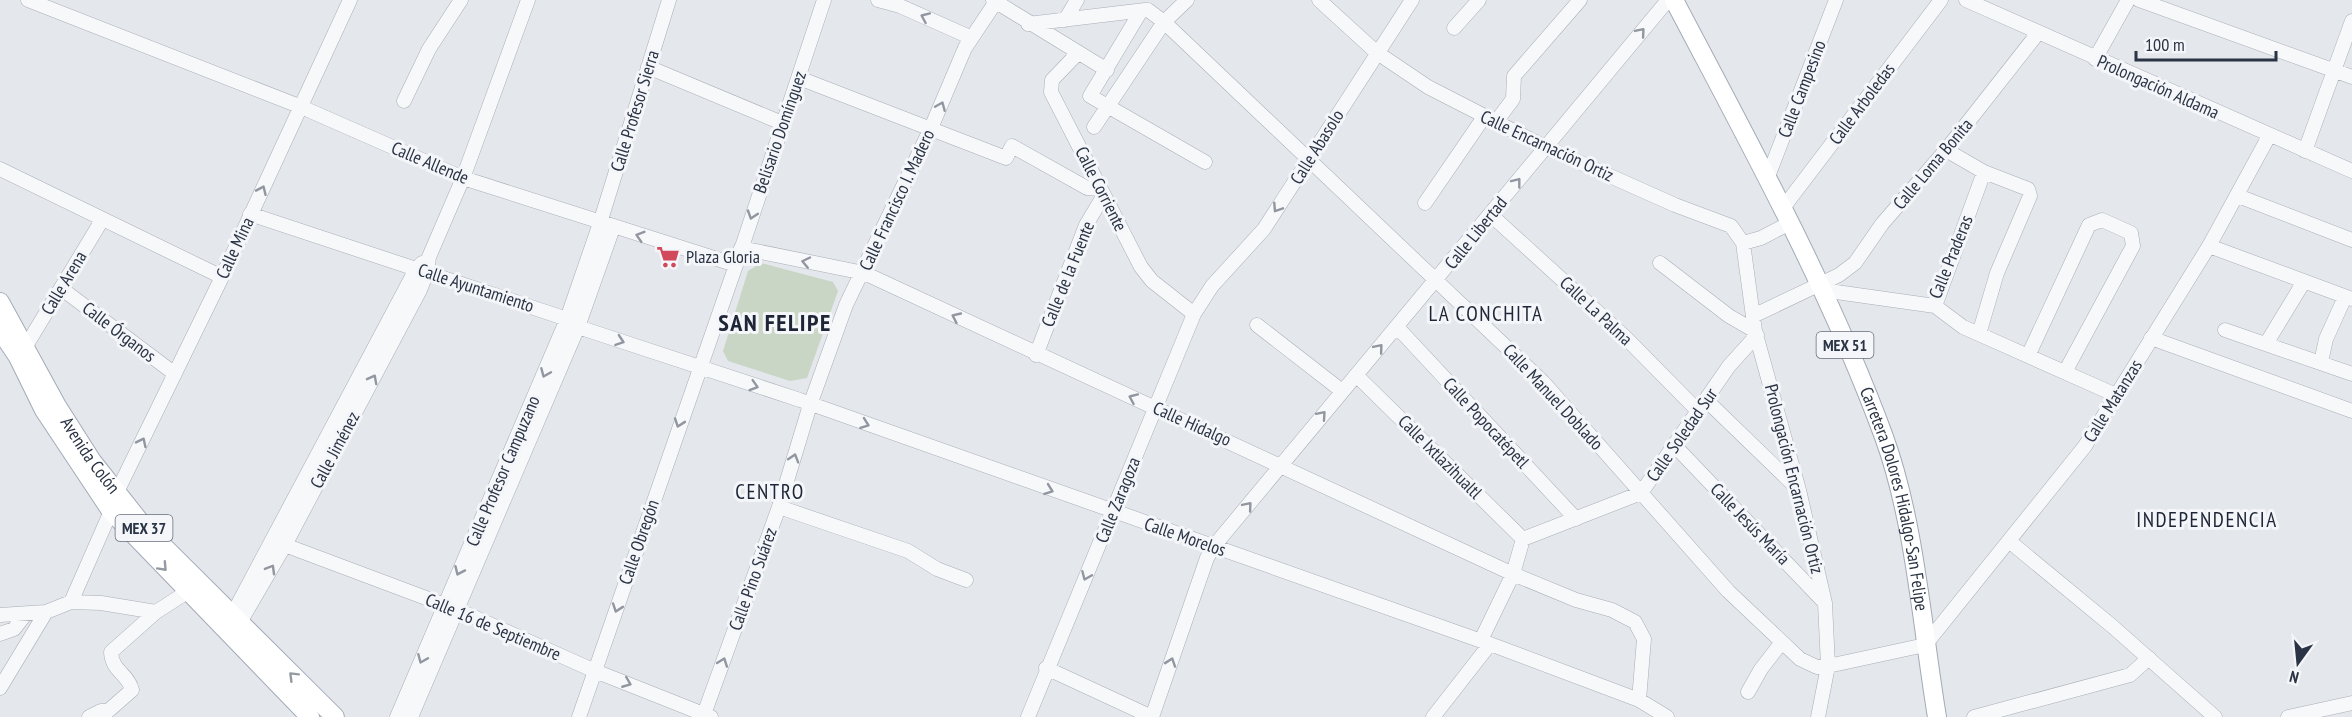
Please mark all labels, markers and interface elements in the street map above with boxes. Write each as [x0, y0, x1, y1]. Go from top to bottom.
one-way arrow [921, 12, 932, 24]
scale bar [2136, 24, 2276, 62]
one-way arrow [1634, 28, 1645, 39]
text: 100 m [2145, 33, 2185, 56]
street label: Calle Campesino [1772, 37, 1831, 141]
street label: Calle Profesor Sierra [605, 47, 664, 174]
street label: Prolongación Aldama [2094, 49, 2223, 124]
street label: Calle Arboledas [1823, 58, 1900, 149]
street label: Belisario Domínguez [748, 68, 811, 196]
one-way arrow [934, 101, 946, 112]
street label: Calle Abasolo [1285, 105, 1349, 188]
street label: Calle Encarnación Ortiz [1477, 105, 1618, 187]
street label: Calle Loma Bonita [1888, 113, 1978, 214]
street label: Calle Francisco I. Madero [854, 125, 939, 274]
street label: Calle Allende [388, 136, 472, 189]
street label: Calle Corriente [1070, 143, 1133, 235]
one-way arrow [1510, 178, 1521, 189]
one-way arrow [254, 185, 266, 196]
street label: Calle Libertad [1439, 192, 1512, 274]
one-way arrow [1274, 202, 1285, 213]
one-way arrow [747, 209, 759, 220]
street label: Calle Praderas [1923, 212, 1978, 302]
street label: Calle Mina [210, 213, 259, 282]
street label: Calle de la Fuente [1036, 218, 1099, 330]
one-way arrow [635, 231, 646, 243]
supermarket icon: Plaza Gloria [655, 244, 681, 270]
place label: Plaza Gloria [686, 245, 760, 268]
street label: Calle Arena [36, 247, 92, 319]
one-way arrow [802, 256, 812, 269]
street label: Calle Ayuntamiento [415, 258, 537, 317]
street label: Calle La Palma [1555, 271, 1637, 350]
street label: Calle Órganos [78, 296, 161, 367]
district label: LA CONCHITA [1429, 300, 1543, 327]
district label: SAN FELIPE [718, 307, 832, 338]
one-way arrow [951, 312, 962, 324]
road number: MEX 51 [1816, 332, 1874, 358]
one-way arrow [614, 334, 625, 347]
street label: Calle Manuel Doblado [1498, 339, 1609, 455]
one-way arrow [1372, 344, 1383, 355]
street label: Calle Matanzas [2078, 355, 2147, 446]
one-way arrow [540, 367, 552, 378]
street label: Calle Popocatépetl [1438, 372, 1535, 474]
one-way arrow [366, 374, 377, 385]
one-way arrow [748, 379, 759, 391]
street label: Prolongación Encarnación Ortiz [1760, 382, 1829, 576]
street label: Calle Soledad Sur [1641, 383, 1722, 486]
street label: Carretera Dolores Hidalgo-San Felipe [1855, 383, 1934, 612]
street label: Calle Profesor Campuzano [460, 392, 545, 550]
one-way arrow [1128, 393, 1139, 405]
street label: Calle Hidalgo [1150, 396, 1235, 451]
street label: Calle Jiménez [305, 407, 364, 492]
street label: Calle Ixtlazihualtl [1394, 410, 1488, 504]
one-way arrow [1315, 411, 1326, 422]
street label: Avenida Colón [56, 412, 125, 498]
one-way arrow [674, 417, 687, 428]
one-way arrow [860, 417, 870, 430]
one-way arrow [135, 437, 146, 448]
one-way arrow [787, 453, 799, 464]
street label: Calle Zaragoza [1090, 454, 1145, 546]
district label: CENTRO [735, 478, 805, 505]
street label: Calle Jesús María [1706, 478, 1795, 569]
one-way arrow [1043, 482, 1054, 495]
street label: Calle Obregón [613, 496, 664, 587]
one-way arrow [1241, 502, 1252, 513]
district label: INDEPENDENCIA [2136, 506, 2278, 533]
street label: Calle Morelos [1141, 512, 1229, 561]
road number: MEX 37 [116, 515, 172, 541]
street label: Calle Pino Suárez [723, 524, 782, 633]
one-way arrow [156, 560, 167, 571]
one-way arrow [264, 565, 275, 575]
one-way arrow [454, 565, 466, 576]
one-way arrow [1081, 570, 1093, 581]
street label: Calle 16 de Septiembre [422, 588, 564, 665]
one-way arrow [611, 602, 624, 613]
north arrow [2268, 633, 2328, 693]
one-way arrow [417, 652, 429, 663]
one-way arrow [715, 657, 728, 668]
one-way arrow [1164, 657, 1177, 668]
text: N [2287, 667, 2301, 688]
one-way arrow [290, 672, 301, 683]
one-way arrow [621, 676, 632, 688]

